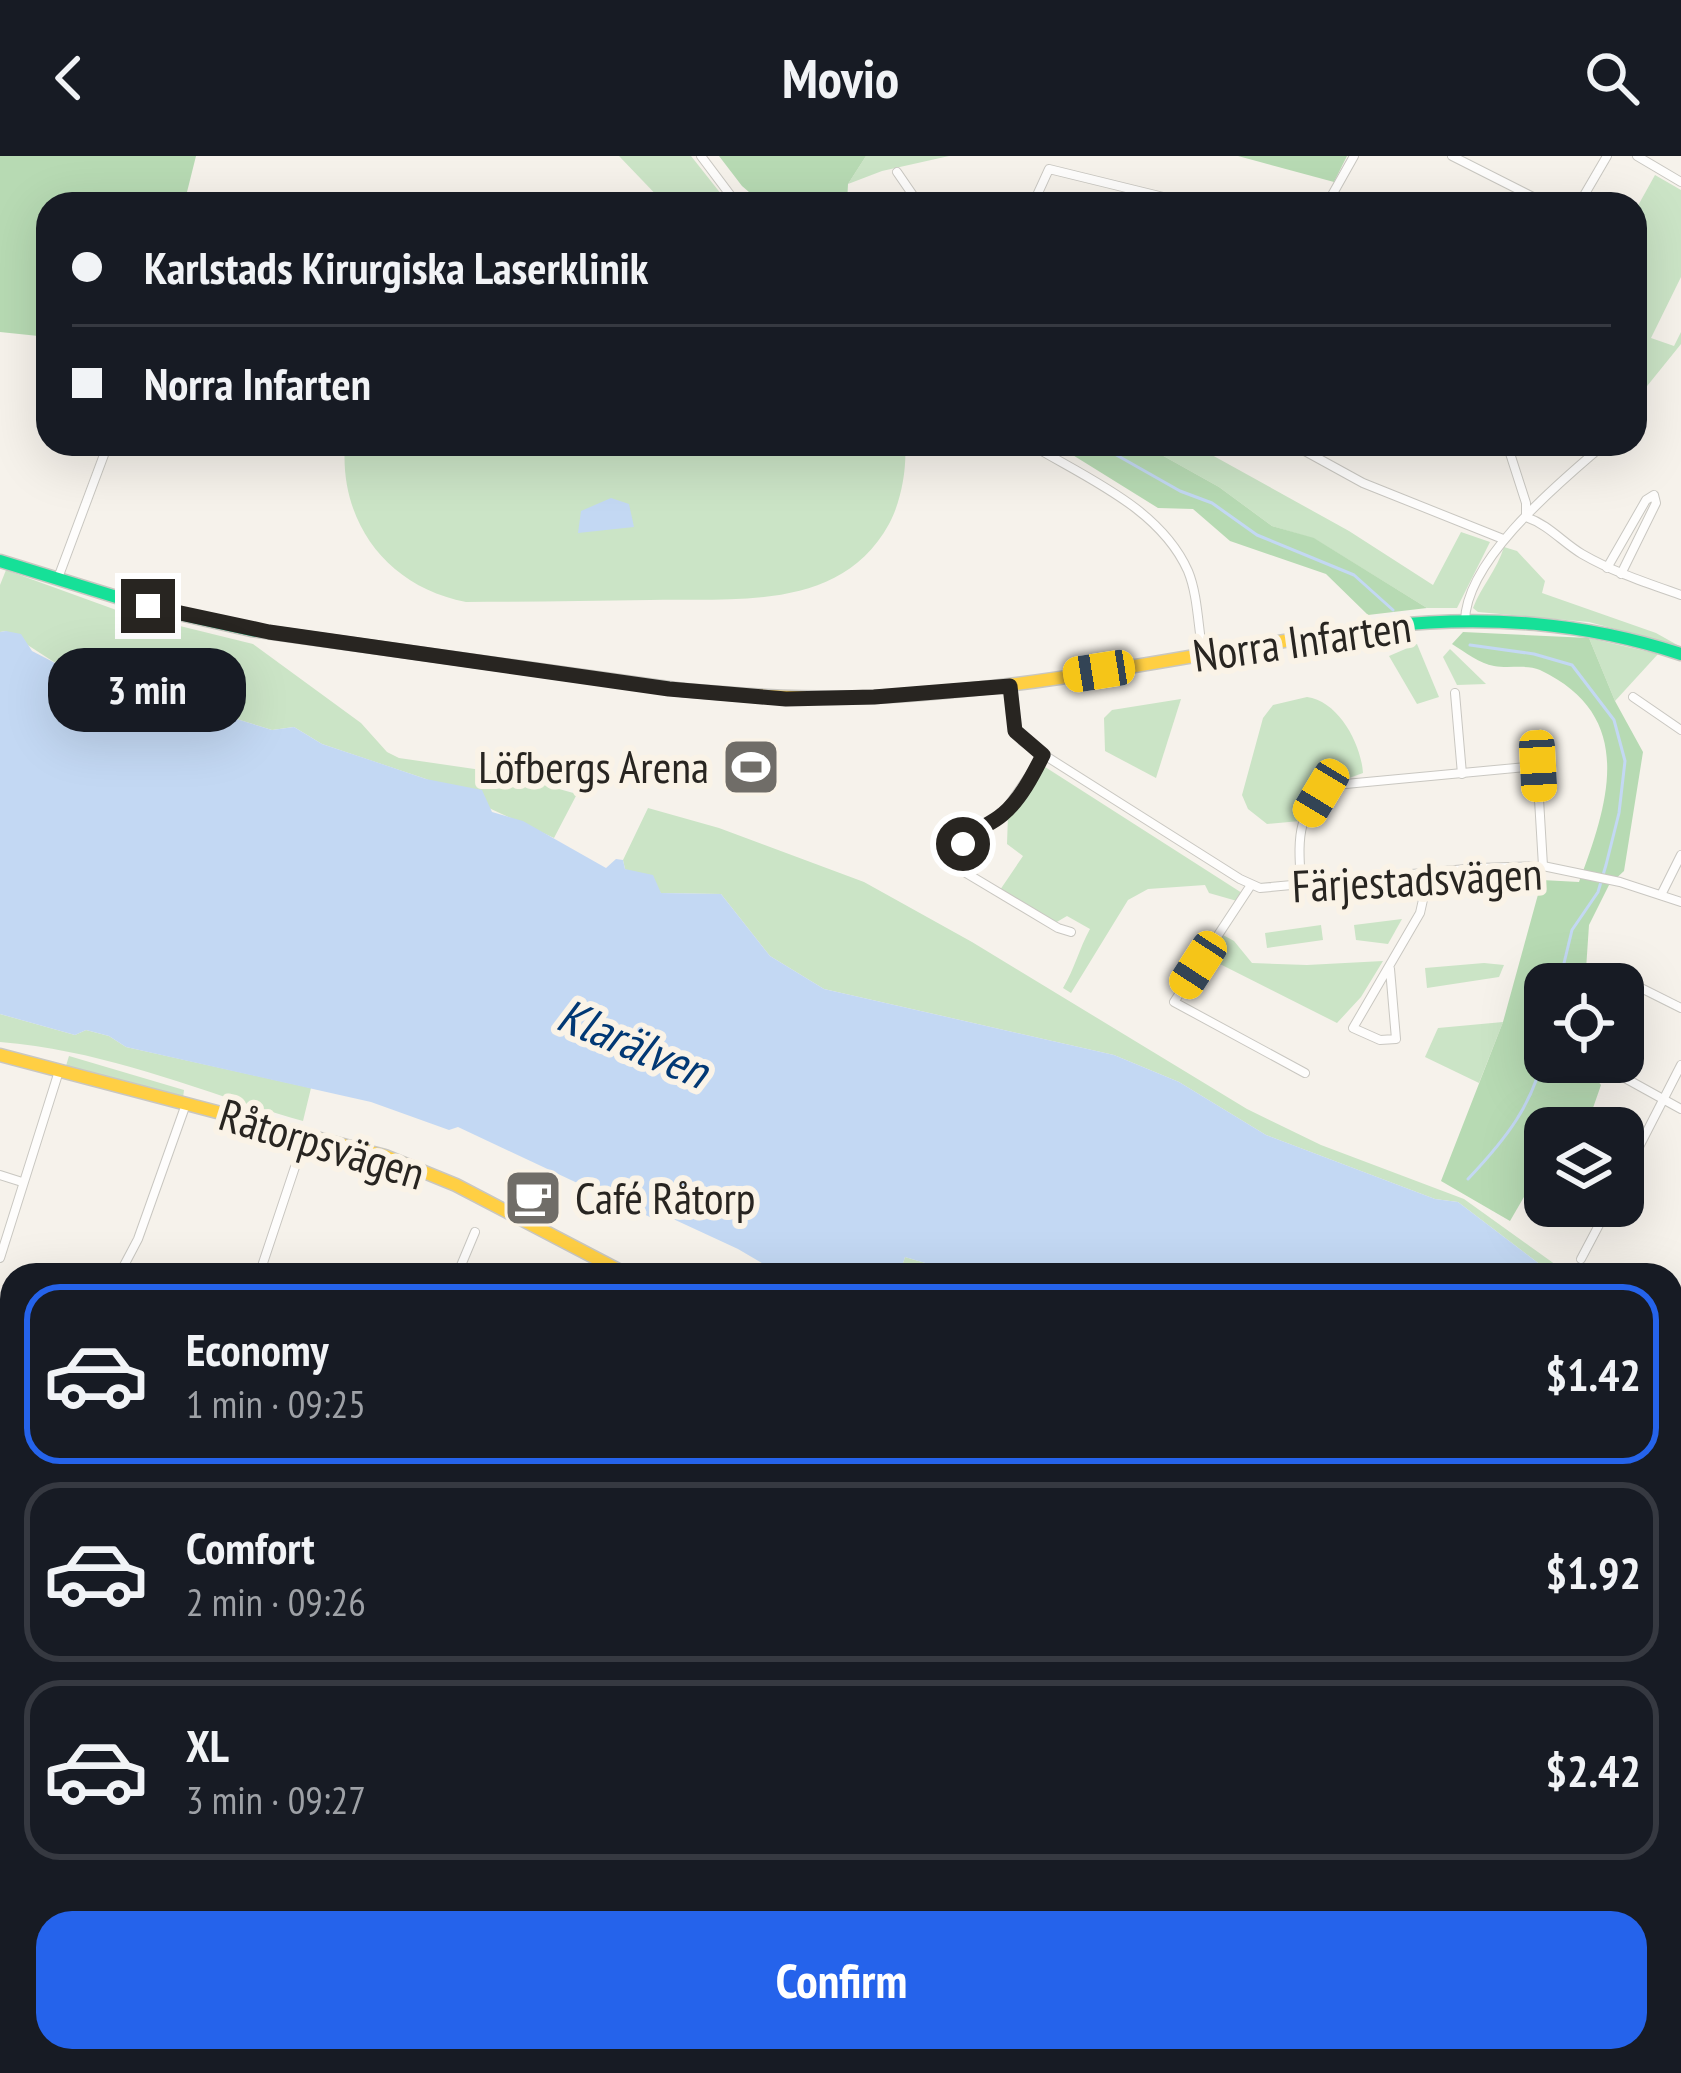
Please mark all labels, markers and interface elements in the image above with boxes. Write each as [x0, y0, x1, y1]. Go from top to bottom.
text: Movio [782, 43, 899, 113]
icon: back [36, 45, 102, 111]
icon: search [1579, 45, 1645, 111]
text: Karlstads Kirurgiska Laserklinik [144, 238, 648, 296]
text: Norra Infarten [144, 354, 371, 412]
route end [121, 579, 175, 633]
street label: Norra Infarten [1189, 596, 1415, 684]
callout: 3 min [49, 648, 247, 732]
car [1061, 648, 1137, 694]
text: 3 min [108, 664, 186, 715]
car [1518, 729, 1558, 803]
sports icon: Löfbergs Arena [720, 736, 782, 798]
place label: Löfbergs Arena [478, 737, 709, 795]
car [1287, 753, 1355, 833]
route start [936, 817, 990, 871]
street label: Färjestadsvägen [1290, 843, 1544, 915]
car [1163, 925, 1233, 1005]
map controls [1524, 963, 1644, 1227]
button: locate [1524, 963, 1644, 1083]
water label: Klarälven [549, 983, 721, 1102]
street label: Råtorpsvägen [213, 1084, 432, 1202]
button: layers [1524, 1107, 1644, 1227]
cafe icon: Café Råtorp [502, 1167, 564, 1229]
place label: Café Råtorp [575, 1168, 755, 1226]
icon: car [42, 1320, 150, 1428]
text: Economy [186, 1320, 329, 1378]
text: $1.42 [1545, 1345, 1641, 1403]
text: 1 min · 09:25 [186, 1378, 366, 1429]
icon: car [42, 1518, 150, 1626]
text: Comfort [186, 1518, 315, 1576]
text: $1.92 [1545, 1543, 1641, 1601]
text: 2 min · 09:26 [186, 1576, 366, 1627]
icon: car [42, 1716, 150, 1824]
text: XL [186, 1716, 229, 1774]
text: $2.42 [1545, 1741, 1641, 1799]
text: 3 min · 09:27 [186, 1774, 366, 1825]
button: Confirm [36, 1911, 1647, 2049]

